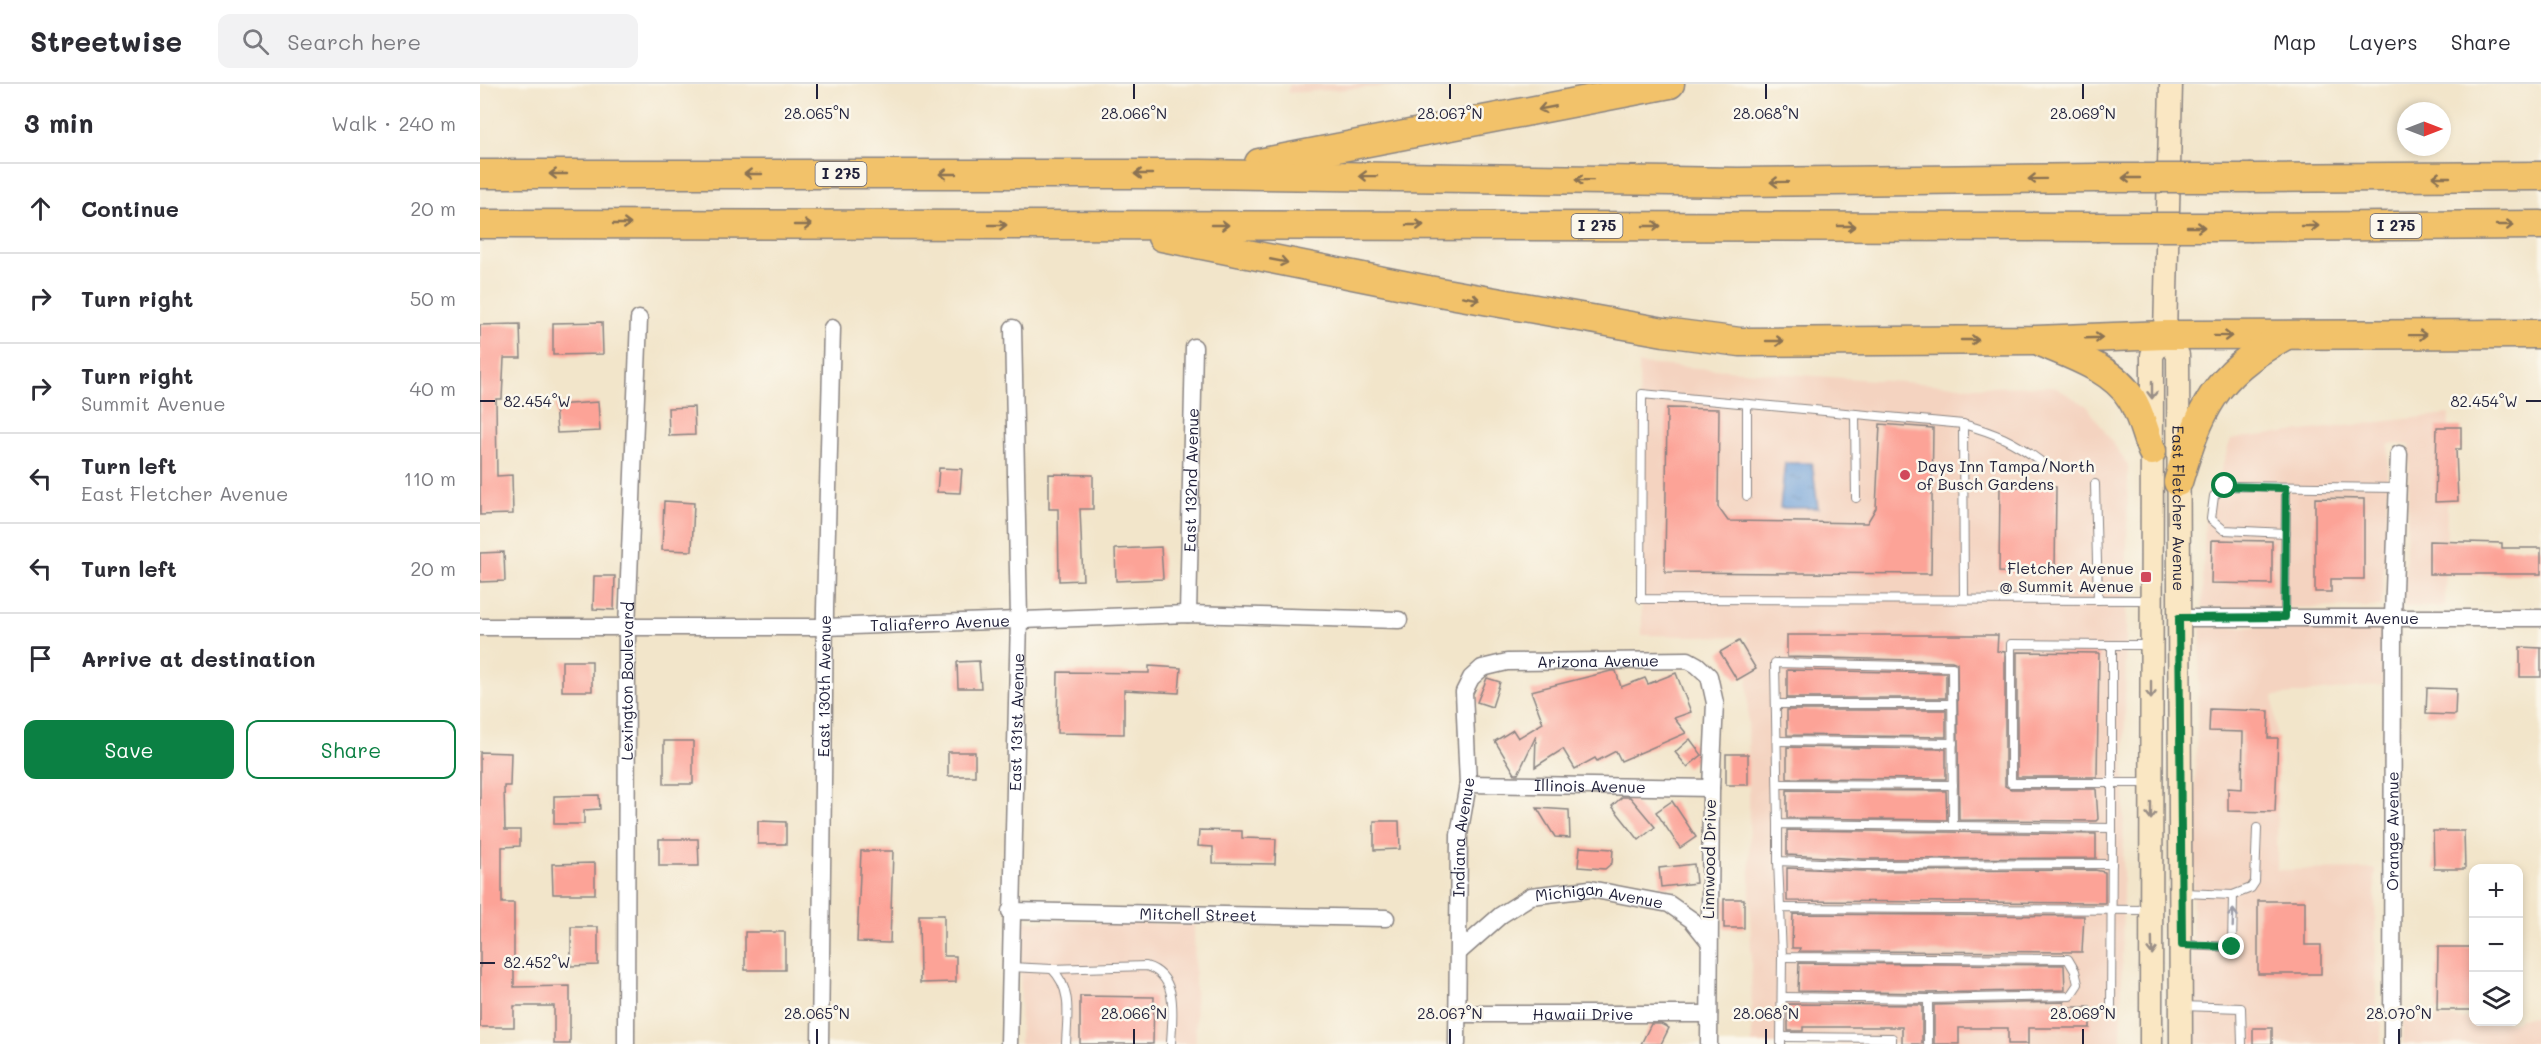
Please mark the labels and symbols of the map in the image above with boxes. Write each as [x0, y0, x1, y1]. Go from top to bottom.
north arrow [2397, 102, 2451, 156]
text: 28.065°N [784, 103, 850, 123]
text: 28.066°N [1101, 103, 1167, 123]
text: 28.067°N [1417, 103, 1483, 123]
one-way arrow [1538, 103, 1557, 114]
text: 28.068°N [1733, 103, 1799, 123]
text: 28.069°N [2050, 103, 2116, 123]
road number: I 275 [816, 162, 866, 186]
one-way arrow [548, 168, 568, 180]
one-way arrow [743, 168, 763, 180]
one-way arrow [938, 168, 958, 180]
one-way arrow [1133, 168, 1153, 180]
one-way arrow [1358, 171, 1378, 182]
one-way arrow [2431, 171, 2451, 183]
one-way arrow [2121, 172, 2141, 184]
one-way arrow [2027, 173, 2047, 185]
one-way arrow [1574, 174, 1594, 186]
one-way arrow [1769, 176, 1789, 188]
road number: I 275 [1572, 214, 1622, 238]
road number: I 275 [2370, 214, 2422, 238]
one-way arrow [612, 218, 632, 230]
one-way arrow [793, 219, 813, 231]
one-way arrow [988, 219, 1008, 231]
one-way arrow [1210, 219, 1230, 231]
one-way arrow [1405, 219, 1425, 231]
one-way arrow [1642, 220, 1662, 232]
one-way arrow [1837, 220, 1857, 232]
one-way arrow [2495, 220, 2515, 231]
one-way arrow [2186, 221, 2206, 233]
one-way arrow [2300, 221, 2320, 232]
one-way arrow [1269, 256, 1289, 267]
one-way arrow [1461, 292, 1480, 303]
one-way arrow [2408, 329, 2428, 341]
one-way arrow [2213, 330, 2233, 342]
one-way arrow [2084, 332, 2104, 343]
one-way arrow [1960, 334, 1980, 346]
one-way arrow [1765, 335, 1785, 347]
one-way arrow [2146, 379, 2158, 399]
text: 82.454°W [503, 391, 571, 411]
text: 82.454°W [2450, 391, 2518, 411]
street label: East 132nd Avenue [1178, 408, 1203, 552]
street label: East Fletcher Avenue [2168, 425, 2190, 591]
place label: Days Inn Tampa/North of Busch Gardens [1917, 455, 2094, 494]
marker: Days Inn Tampa/North of Busch Gardens [1898, 468, 1912, 482]
route start [2211, 472, 2237, 498]
place label: Fletcher Avenue @ Summit Avenue [1999, 557, 2134, 596]
marker: Fletcher Avenue @ Summit Avenue [2139, 570, 2153, 584]
street label: Lexington Boulevard [616, 601, 638, 760]
street label: Summit Avenue [2303, 607, 2419, 628]
street label: Taliaferro Avenue [870, 609, 1010, 635]
street label: East 130th Avenue [812, 615, 835, 757]
street label: Arizona Avenue [1537, 649, 1659, 672]
street label: East 131st Avenue [1004, 653, 1028, 791]
one-way arrow [2145, 679, 2157, 699]
street label: Orange Avenue [2381, 771, 2403, 891]
street label: Illinois Avenue [1534, 774, 1646, 797]
street label: Indiana Avenue [1447, 777, 1478, 897]
street label: Linnwood Drive [1697, 799, 1720, 919]
one-way arrow [2145, 800, 2157, 820]
street label: Michigan Avenue [1534, 877, 1665, 913]
street label: Mitchell Street [1139, 902, 1257, 926]
one-way arrow [2227, 908, 2238, 928]
route end [2218, 933, 2244, 959]
one-way arrow [2146, 936, 2158, 956]
text: 82.452°W [504, 952, 570, 972]
text: 28.065°N [784, 1003, 850, 1023]
text: 28.066°N [1101, 1003, 1167, 1023]
text: 28.067°N [1417, 1003, 1483, 1023]
street label: Hawaii Drive [1532, 1003, 1634, 1024]
text: 28.068°N [1733, 1003, 1799, 1023]
text: 28.069°N [2050, 1003, 2116, 1023]
text: 28.070°N [2366, 1003, 2432, 1023]

